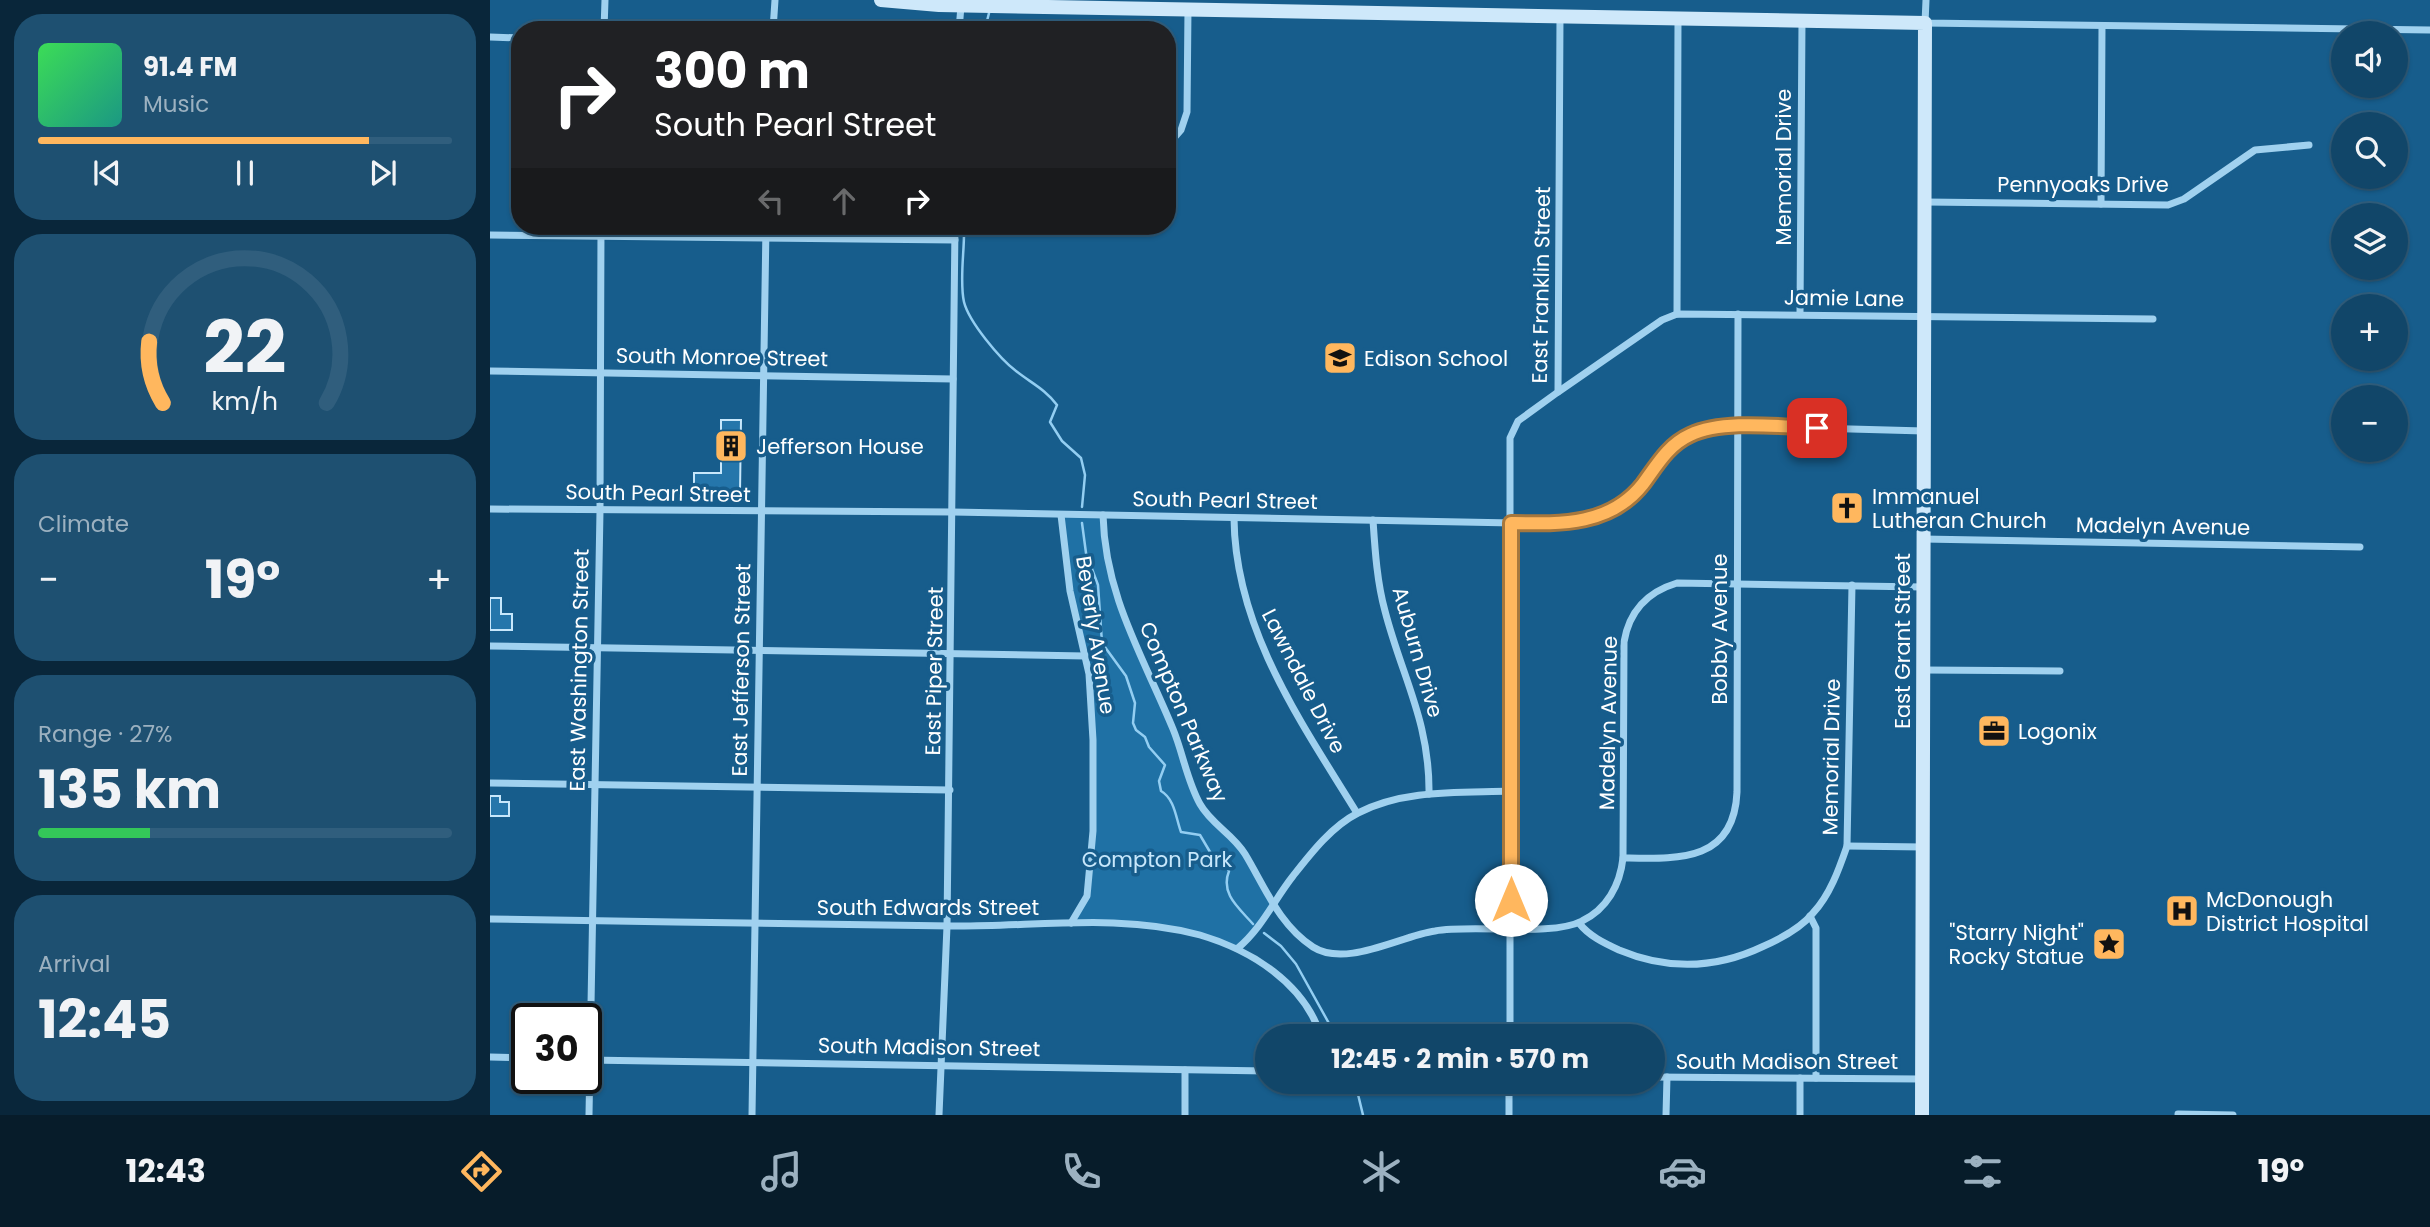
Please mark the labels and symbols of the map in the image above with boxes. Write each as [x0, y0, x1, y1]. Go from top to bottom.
street label: Memorial Drive [1769, 89, 1798, 245]
street label: Pennyoaks Drive [1997, 170, 2169, 199]
street label: East Franklin Street [1525, 186, 1557, 384]
street label: Jamie Lane [1784, 282, 1904, 314]
school or university icon: Edison School [1321, 339, 1359, 377]
street label: South Monroe Street [616, 341, 828, 373]
place label: Edison School [1364, 344, 1508, 373]
pin [1787, 398, 1847, 458]
building icon: Jefferson House [712, 427, 750, 465]
place label: Jefferson House [756, 432, 924, 461]
street label: South Pearl Street [565, 477, 751, 509]
place label: Immanuel Lutheran Church [1872, 482, 2047, 535]
street label: South Pearl Street [1132, 484, 1318, 516]
church icon: Immanuel Lutheran Church [1828, 489, 1866, 527]
street label: Madelyn Avenue [2076, 510, 2250, 542]
street label: East Washington Street [562, 548, 596, 792]
street label: East Grant Street [1888, 553, 1917, 729]
street label: Beverly Avenue [1069, 554, 1123, 716]
street label: Bobby Avenue [1705, 554, 1734, 705]
street label: East Jefferson Street [725, 563, 757, 777]
street label: Auburn Drive [1385, 583, 1451, 721]
street label: East Piper Street [918, 586, 950, 756]
street label: Lawndale Drive [1255, 604, 1353, 758]
street label: Compton Parkway [1133, 617, 1235, 807]
street label: Madelyn Avenue [1592, 636, 1624, 810]
street label: Memorial Drive [1815, 678, 1847, 836]
office icon: Logonix [1975, 712, 2013, 750]
place label: Logonix [2018, 717, 2097, 746]
park label: Compton Park [1082, 845, 1232, 874]
position arrow [1474, 863, 1548, 937]
place label: McDonough District Hospital [2206, 885, 2369, 938]
hospital icon: McDonough District Hospital [2163, 892, 2201, 930]
street label: South Edwards Street [817, 893, 1039, 922]
place label: "Starry Night" Rocky Statue [1949, 918, 2084, 971]
place icon: "Starry Night" Rocky Statue [2090, 925, 2128, 963]
speed limit sign: 30 [511, 1003, 602, 1094]
street label: South Madison Street [818, 1031, 1040, 1063]
street label: South Madison Street [1676, 1047, 1898, 1076]

